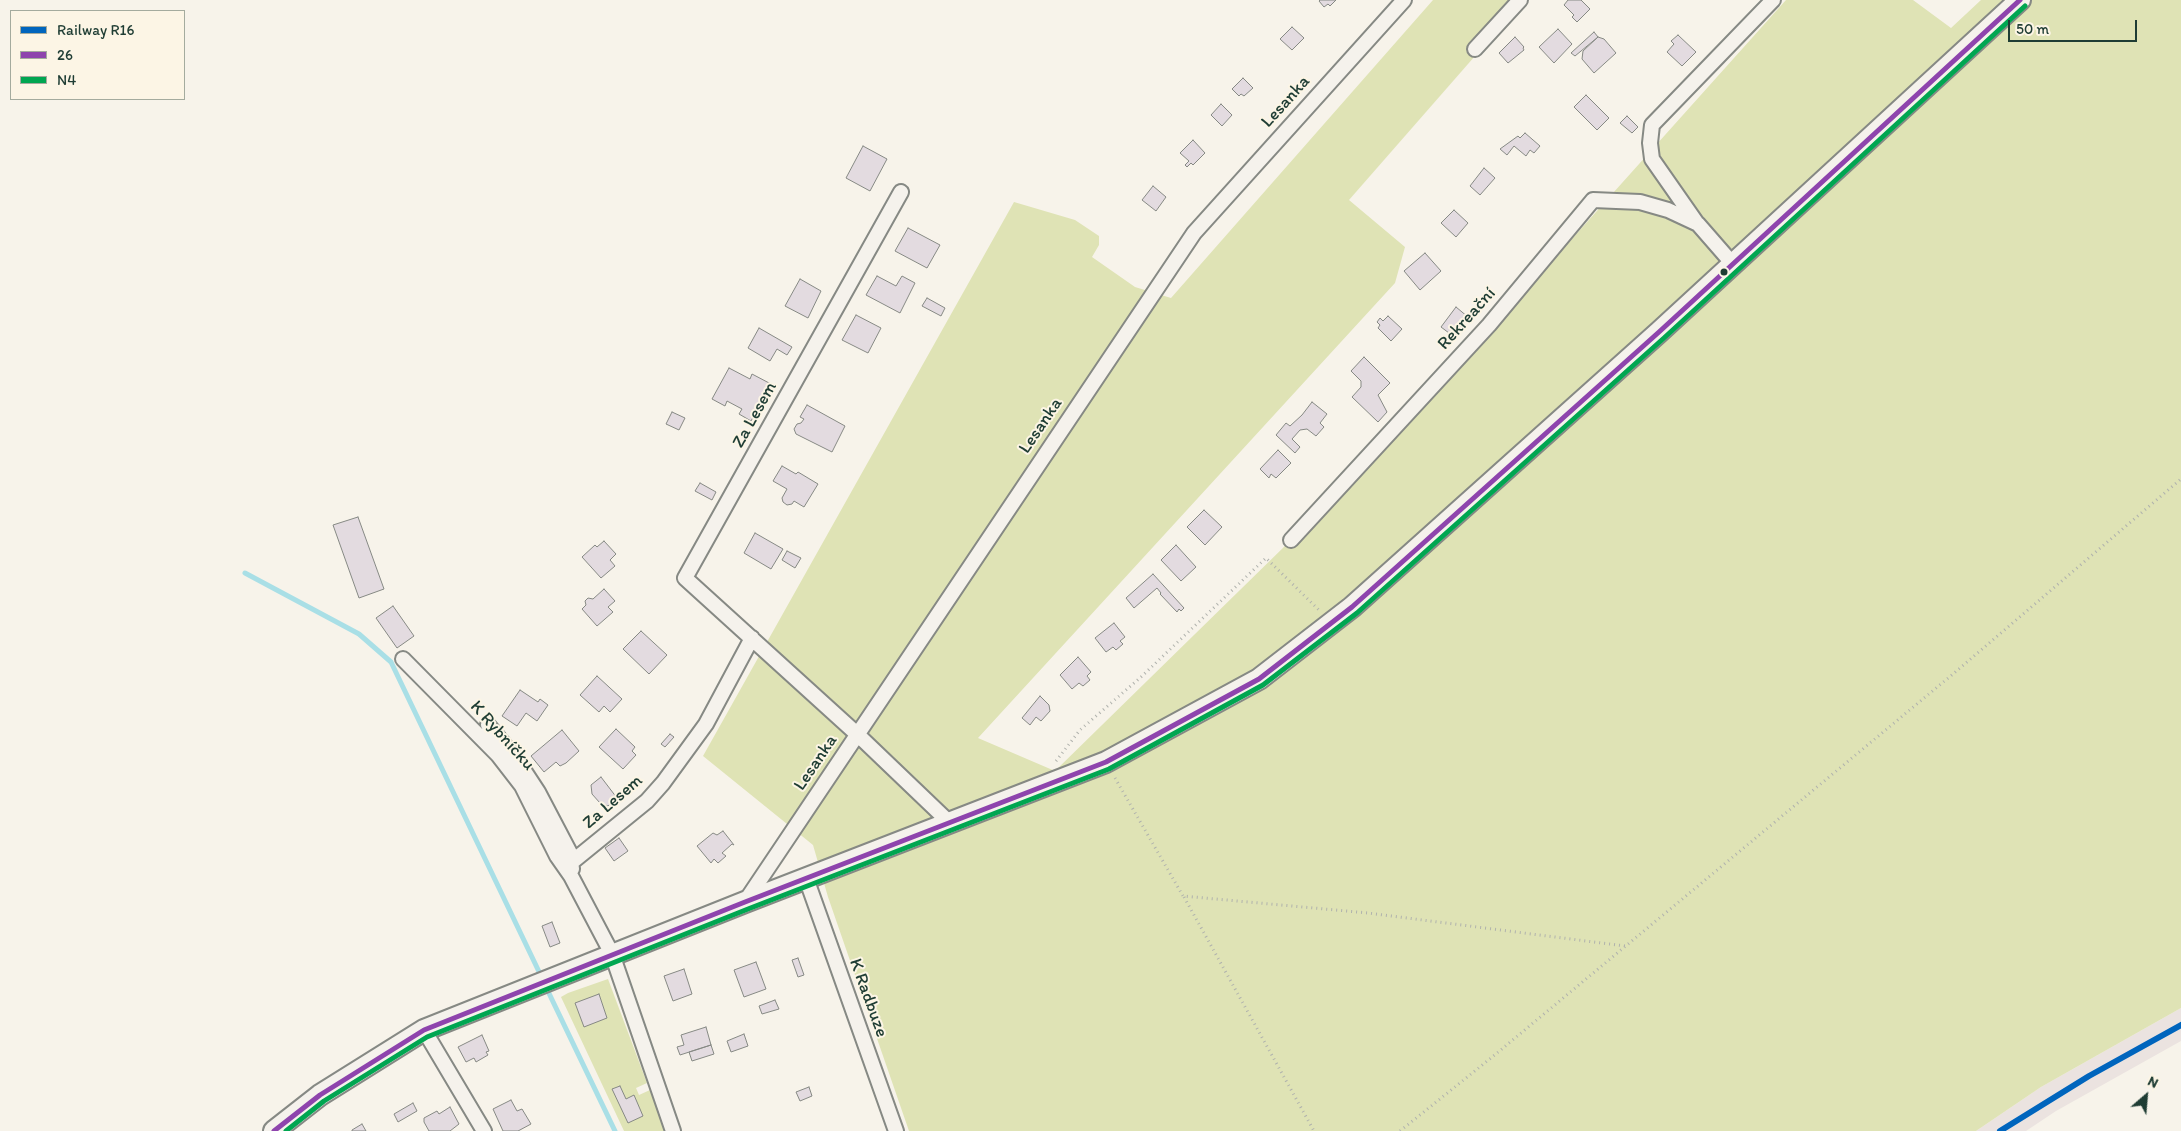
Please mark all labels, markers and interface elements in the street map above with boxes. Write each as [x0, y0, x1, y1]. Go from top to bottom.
legend [10, 10, 185, 100]
scale bar [2011, 10, 2140, 42]
text: 50 m [2016, 20, 2049, 38]
text: Railway R16 [57, 21, 134, 39]
text: 26 [57, 46, 73, 64]
text: N4 [57, 71, 76, 89]
street label: Lesanka [1257, 71, 1315, 133]
unlabelled marker [1719, 267, 1729, 277]
street label: Rekreační [1433, 283, 1501, 355]
street label: Za Lesem [728, 378, 782, 452]
street label: Lesanka [1014, 394, 1068, 458]
street label: K Rybníčku [465, 697, 539, 775]
street label: Lesanka [789, 731, 843, 795]
street label: Za Lesem [579, 770, 647, 834]
street label: K Radbuze [844, 956, 892, 1040]
north arrow [2121, 1071, 2171, 1121]
text: N [2145, 1072, 2161, 1092]

